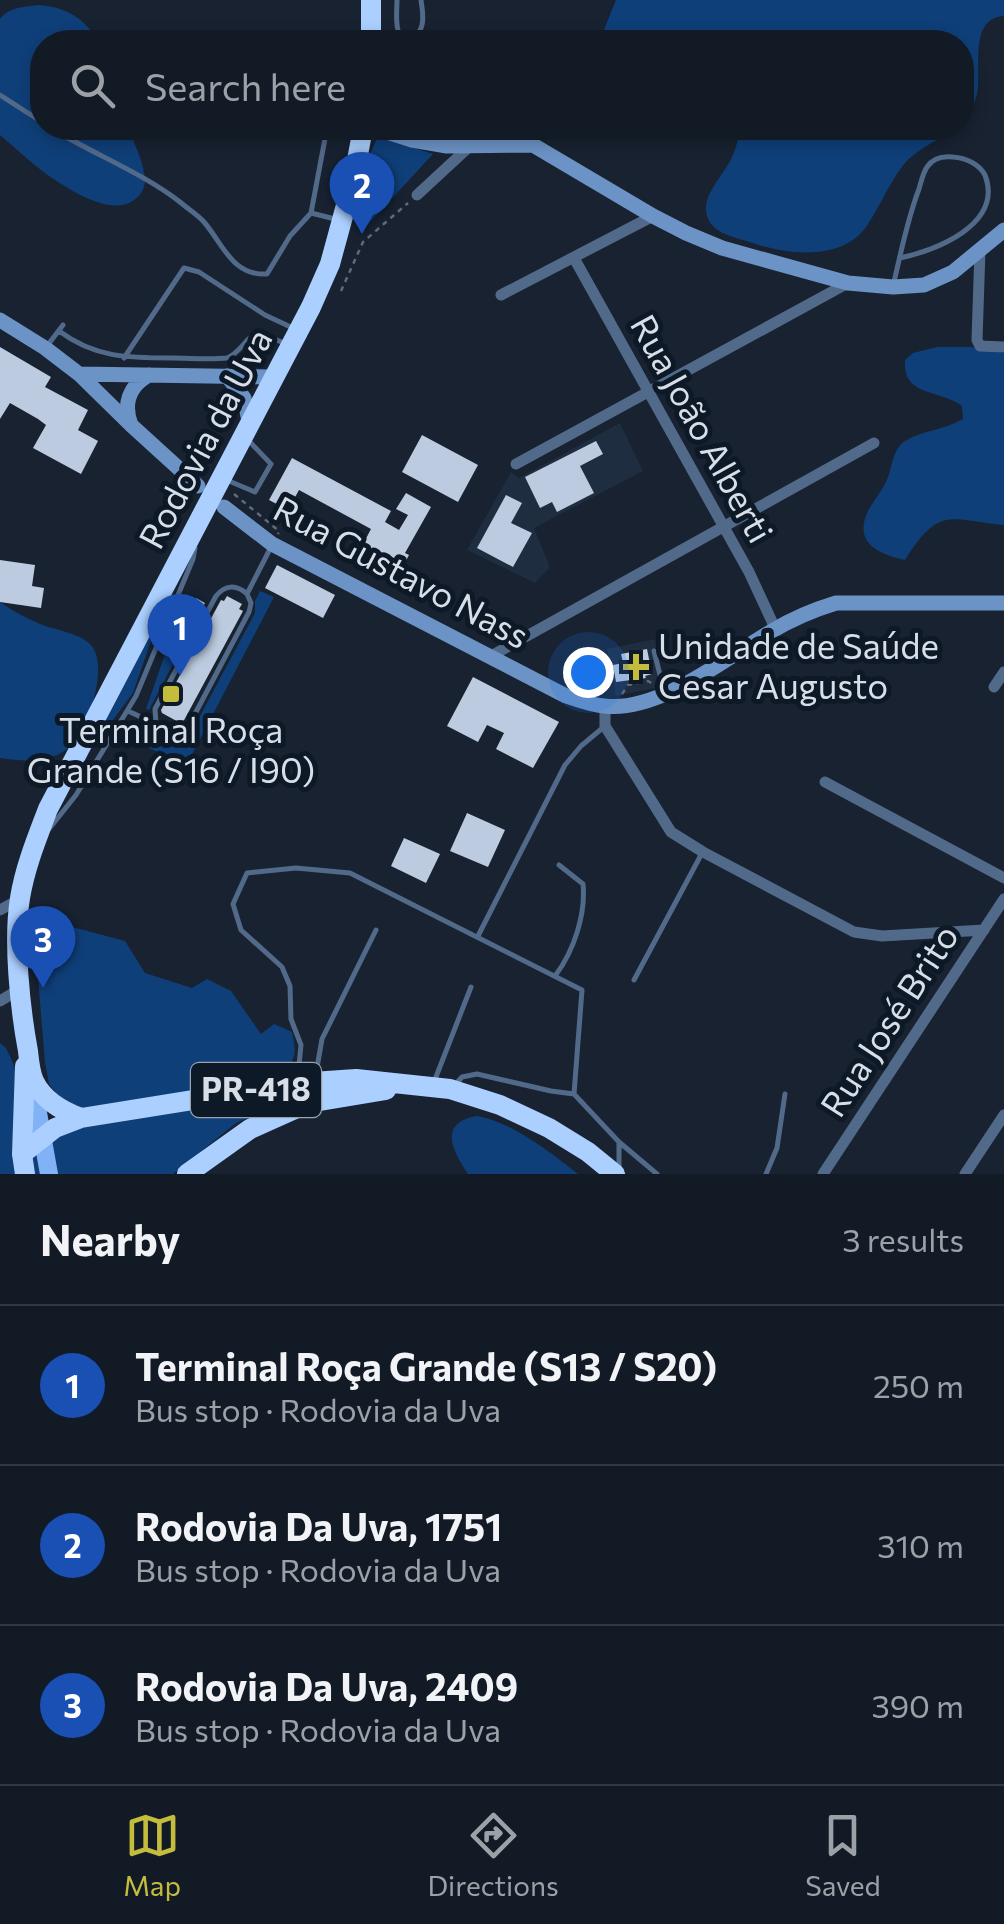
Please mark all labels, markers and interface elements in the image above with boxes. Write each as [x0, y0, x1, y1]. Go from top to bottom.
search box [30, 30, 974, 140]
icon: search [65, 58, 120, 113]
text: Search here [145, 62, 346, 109]
pin: 2 [330, 152, 394, 234]
street label: Rua João Alberti [623, 306, 784, 549]
street label: Rodovia da Uva [128, 321, 280, 555]
street label: Rua Gustavo Nass [267, 485, 537, 656]
pin: 1 [148, 594, 212, 676]
place label: Unidade de Saúde Cesar Augusto [658, 623, 939, 706]
your location [563, 647, 614, 698]
marker: Unidade de Saúde Cesar Augusto [623, 654, 649, 680]
marker: Terminal Roça Grande (S16 / I90) [160, 683, 182, 705]
place label: Terminal Roça Grande (S16 / I90) [27, 707, 315, 790]
pin: 3 [10, 906, 76, 988]
street label: Rua José Brito [810, 916, 966, 1124]
road number: PR-418 [191, 1063, 321, 1117]
text: Nearby [40, 1213, 180, 1265]
text: 3 results [842, 1219, 964, 1259]
text: Terminal Roça Grande (S13 / S20) [135, 1342, 717, 1389]
text: 1 [65, 1365, 80, 1405]
text: 250 m [873, 1365, 964, 1405]
text: Bus stop · Rodovia da Uva [135, 1389, 501, 1429]
text: Rodovia Da Uva, 1751 [135, 1502, 502, 1549]
text: 2 [63, 1525, 82, 1565]
text: 310 m [877, 1525, 964, 1565]
text: Bus stop · Rodovia da Uva [135, 1549, 501, 1589]
text: Rodovia Da Uva, 2409 [135, 1662, 518, 1709]
text: 3 [63, 1685, 82, 1725]
text: 390 m [871, 1685, 964, 1725]
text: Bus stop · Rodovia da Uva [135, 1709, 501, 1749]
tab: Map [123, 1808, 181, 1902]
tab: Directions [427, 1808, 559, 1902]
tab: Saved [805, 1808, 881, 1902]

